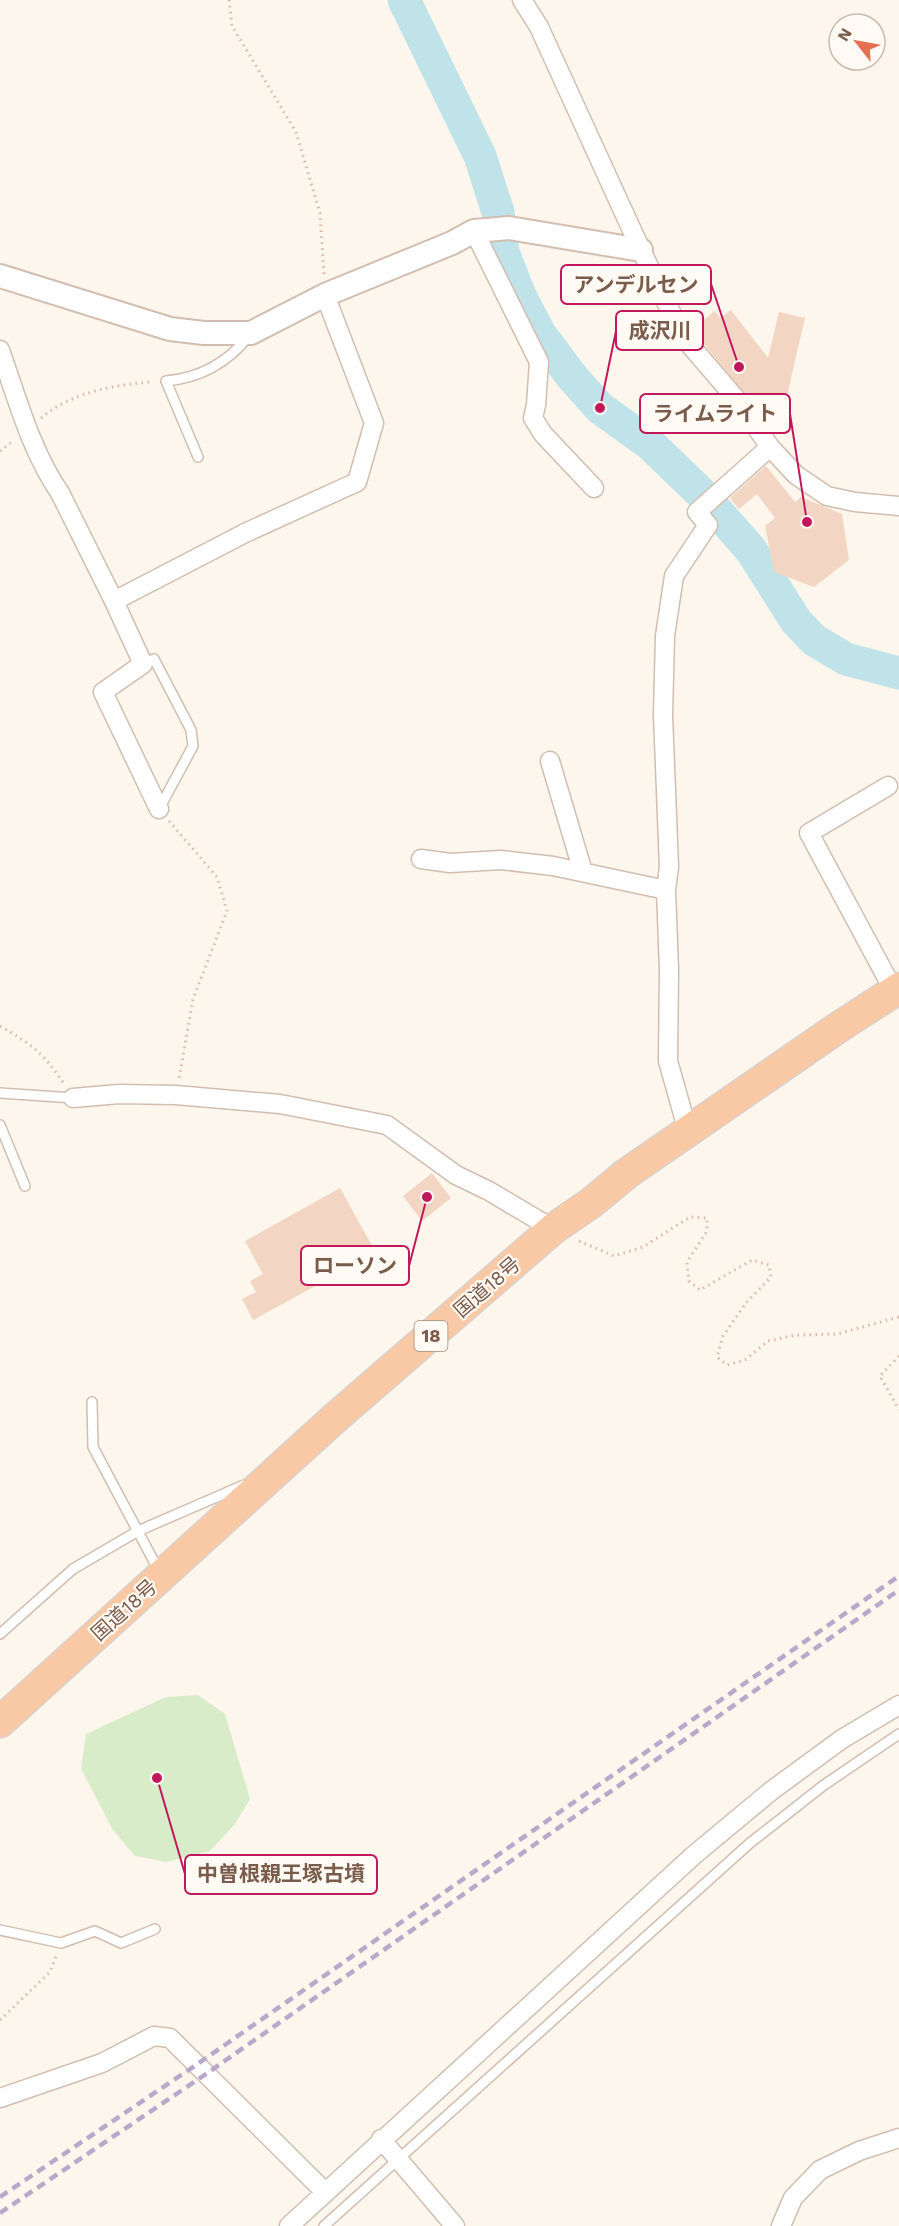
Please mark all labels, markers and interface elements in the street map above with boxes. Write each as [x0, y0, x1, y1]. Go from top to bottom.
north arrow [827, 12, 887, 72]
text: N [833, 25, 856, 45]
callout: アンデルセン [561, 265, 711, 304]
text: アンデルセン [573, 272, 699, 297]
callout: 成沢川 [616, 311, 703, 350]
text: 成沢川 [629, 318, 692, 343]
callout: ライムライト [640, 394, 790, 433]
text: ライムライト [653, 401, 777, 426]
callout: ローソン [301, 1246, 409, 1285]
street label: 国道18号 [449, 1252, 525, 1322]
text: ローソン [313, 1253, 397, 1278]
road number: 18 [414, 1321, 448, 1351]
street label: 国道18号 [86, 1574, 162, 1646]
callout: 中曽根親王塚古墳 [185, 1855, 377, 1894]
text: 中曽根親王塚古墳 [197, 1861, 365, 1886]

